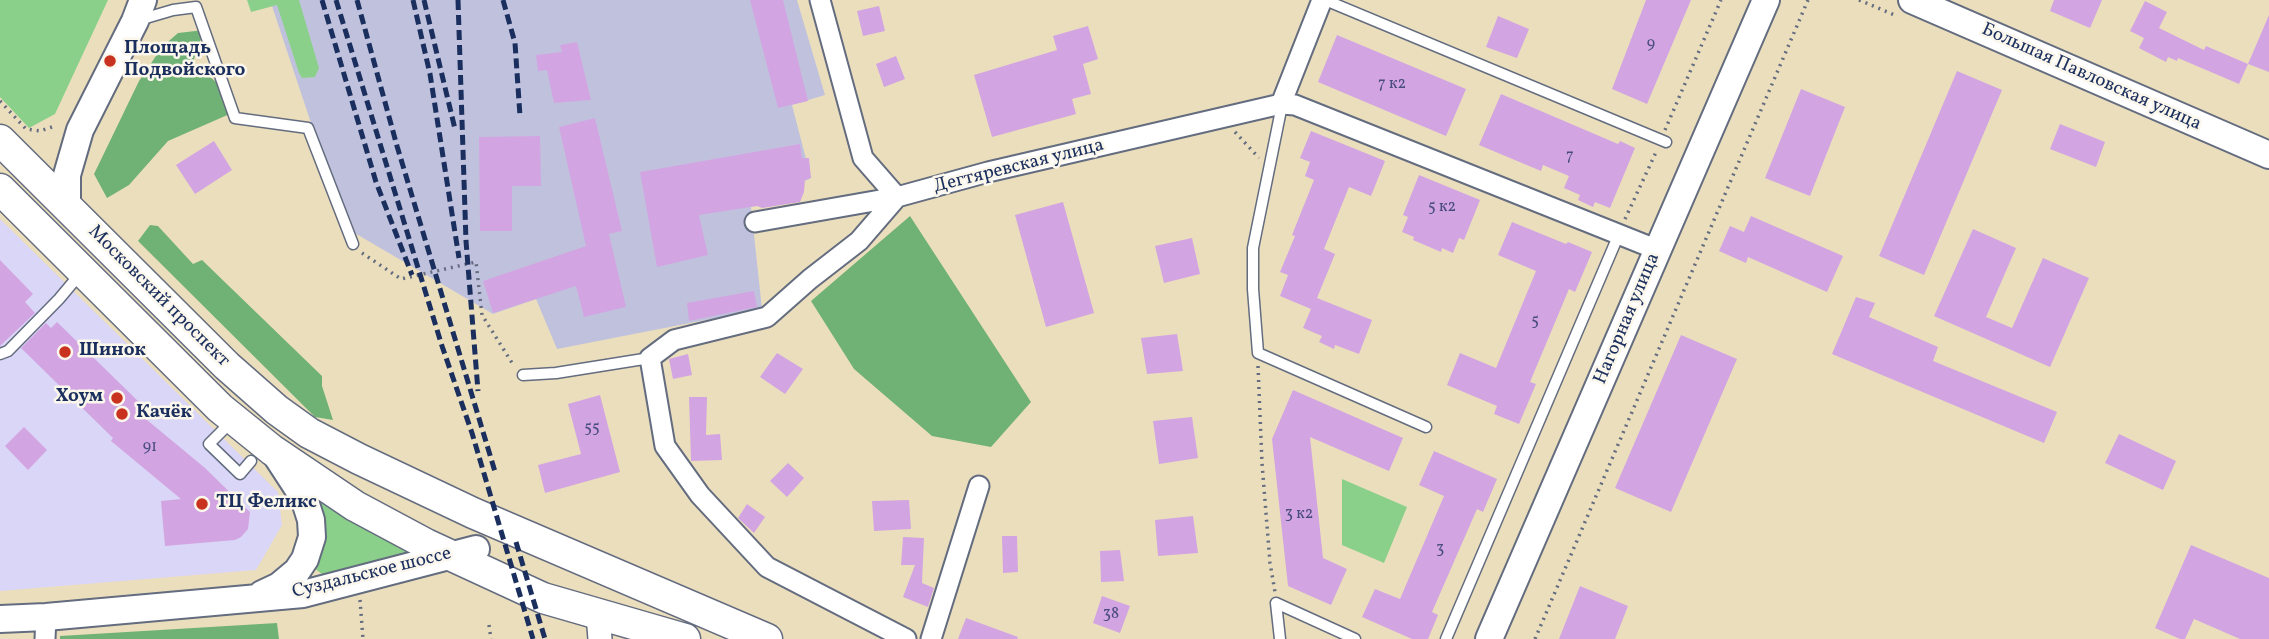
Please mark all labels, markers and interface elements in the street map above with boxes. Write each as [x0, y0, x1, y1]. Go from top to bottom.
street label: Большая Павловская улица [1977, 19, 2205, 137]
house number: 9 [1647, 35, 1655, 55]
place label: Площадь Подвойского [124, 39, 245, 83]
marker: Площадь Подвойского [102, 53, 118, 69]
house number: 7 к2 [1378, 75, 1406, 95]
street label: Дегтяревская улица [931, 135, 1107, 199]
house number: 7 [1566, 147, 1574, 167]
house number: 5 к2 [1428, 198, 1456, 218]
street label: Московский проспект [82, 221, 234, 373]
street label: Нагорная улица [1590, 250, 1666, 388]
house number: 5 [1531, 312, 1539, 332]
place label: Шинок [79, 341, 146, 363]
marker: Шинок [57, 344, 73, 360]
place label: Хоум [55, 387, 103, 409]
marker: Хоум [109, 390, 125, 406]
place label: Качёк [136, 403, 192, 425]
marker: Качёк [114, 406, 130, 422]
house number: 55 [584, 419, 600, 439]
house number: 91 [143, 438, 157, 458]
place label: ТЦ Феликс [216, 493, 317, 515]
marker: ТЦ Феликс [194, 496, 210, 512]
house number: 3 к2 [1285, 505, 1313, 525]
house number: 3 [1436, 540, 1444, 560]
street label: Суздальское шоссе [290, 543, 454, 605]
house number: 38 [1103, 605, 1119, 625]

